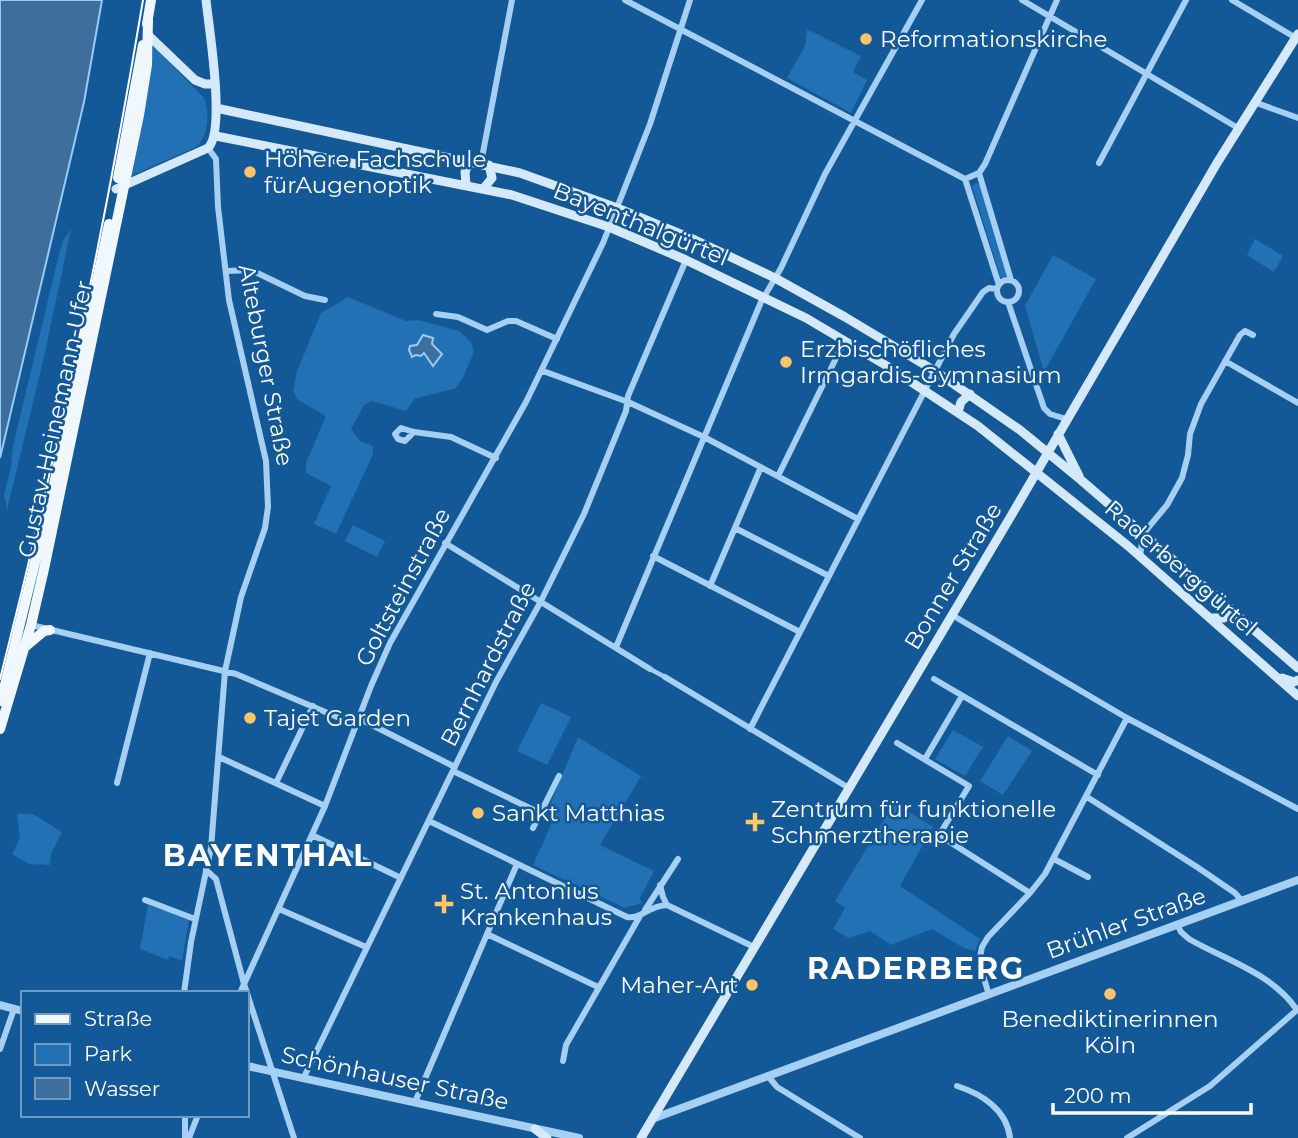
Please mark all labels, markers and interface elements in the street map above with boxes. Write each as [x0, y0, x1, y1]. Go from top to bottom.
place label: Reformationskirche [880, 25, 1107, 53]
marker: Reformationskirche [858, 31, 874, 47]
place label: Höhere Fachschule fürAugenoptik [264, 145, 486, 199]
marker: Höhere Fachschule fürAugenoptik [242, 164, 258, 180]
street label: Bayenthalgürtel [549, 176, 733, 272]
street label: Alteburger Straße [233, 262, 299, 468]
street label: Gustav-Heinemann-Ufer [12, 278, 98, 560]
place label: Erzbischöfliches Irmgardis-Gymnasium [800, 335, 1062, 389]
marker: Erzbischöfliches Irmgardis-Gymnasium [778, 354, 794, 370]
street label: Raderberggürtel [1099, 494, 1263, 642]
street label: Bonner Straße [898, 497, 1008, 655]
street label: Goltsteinstraße [350, 503, 456, 671]
street label: Bernhardstraße [434, 577, 542, 751]
place label: Tajet Garden [264, 704, 411, 732]
marker: Tajet Garden [242, 710, 258, 726]
place label: Zentrum für funktionelle Schmerztherapie [771, 795, 1056, 849]
place label: Sankt Matthias [492, 799, 665, 827]
marker: Sankt Matthias [470, 805, 486, 821]
marker: Zentrum für funktionelle Schmerztherapie [745, 812, 765, 832]
district label: BAYENTHAL [163, 837, 373, 874]
place label: St. Antonius Krankenhaus [460, 877, 612, 931]
street label: Brühler Straße [1043, 881, 1209, 965]
marker: St. Antonius Krankenhaus [434, 894, 454, 914]
district label: RADERBERG [807, 950, 1025, 987]
place label: Maher-Art [620, 971, 738, 999]
marker: Maher-Art [744, 977, 760, 993]
marker: Benediktinerinnen Köln [1102, 986, 1118, 1002]
legend [21, 991, 248, 1117]
place label: Benediktinerinnen Köln [1002, 1005, 1218, 1059]
text: Straße [84, 1006, 152, 1031]
street label: Schönhauser Straße [279, 1040, 511, 1116]
text: Park [84, 1041, 132, 1066]
scale bar [1053, 1072, 1251, 1116]
text: Wasser [84, 1076, 160, 1101]
text: 200 m [1064, 1083, 1131, 1108]

